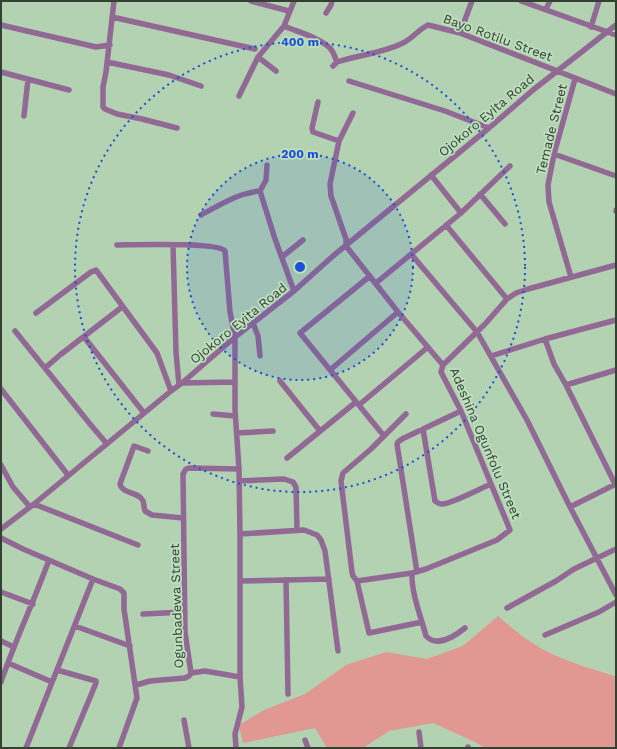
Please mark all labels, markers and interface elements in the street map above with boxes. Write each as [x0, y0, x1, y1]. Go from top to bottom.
street label: Bayo Rotilu Street [441, 11, 555, 64]
text: 400 m [281, 35, 319, 49]
street label: Ojokoro Eyita Road [436, 71, 537, 160]
street label: Temade Street [533, 82, 570, 176]
text: 200 m [281, 147, 319, 161]
centre of rings [293, 260, 307, 274]
street label: Ojokoro Eyita Road [187, 280, 290, 367]
street label: Adeshina Ogunfolu Street [447, 365, 524, 522]
street label: Ogunbadewa Street [167, 543, 186, 669]

